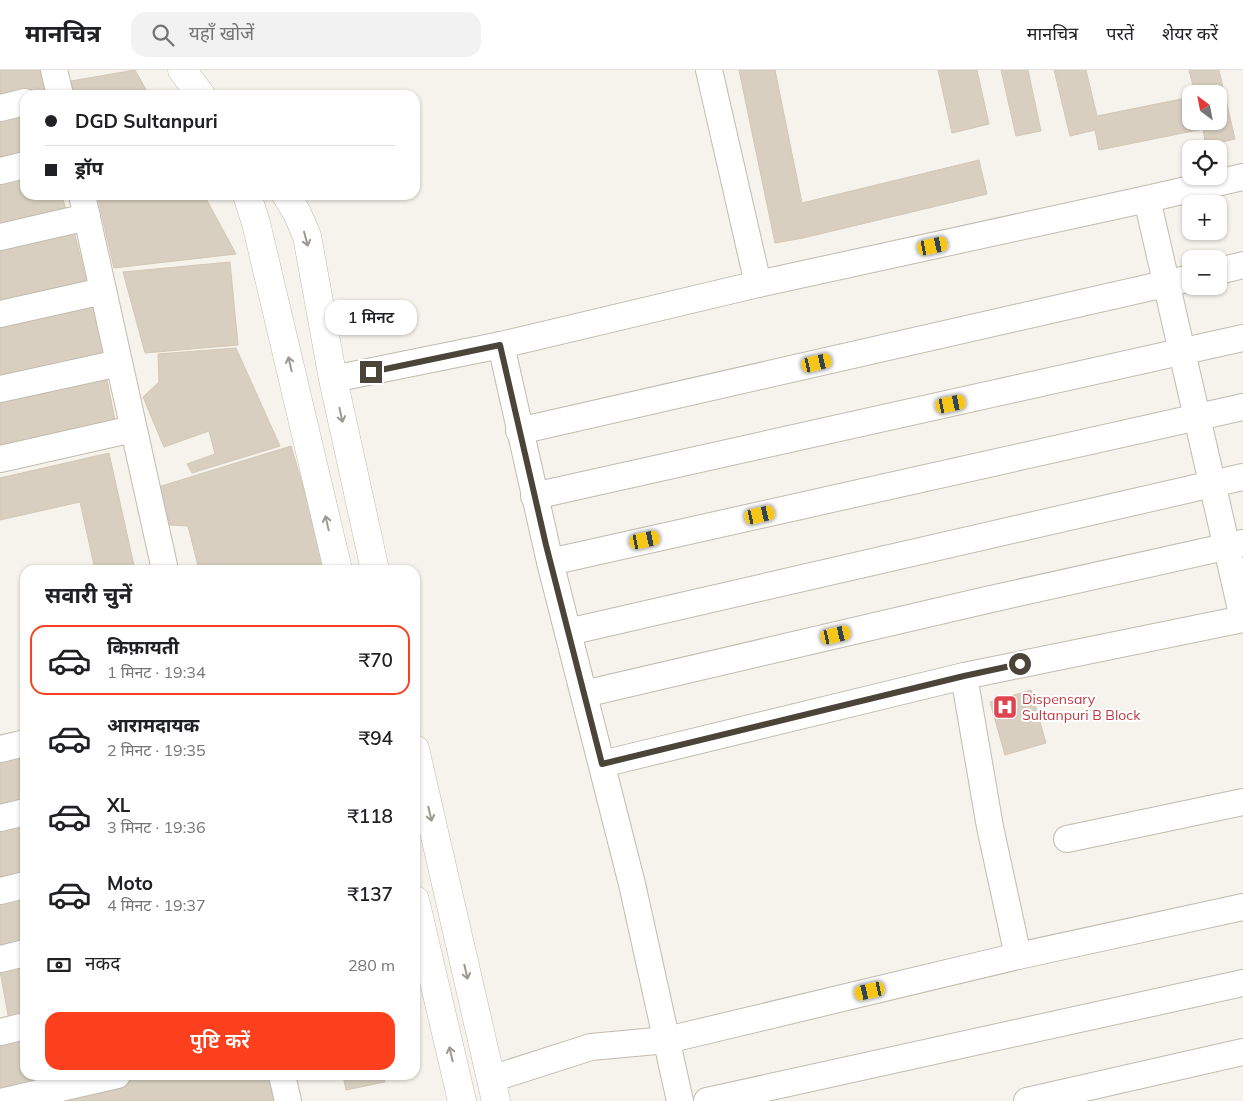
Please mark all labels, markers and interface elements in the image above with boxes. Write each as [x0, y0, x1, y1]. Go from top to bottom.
search box [131, 12, 481, 57]
text: मानचित्र [25, 18, 101, 48]
icon: search [149, 21, 177, 49]
text: यहाँ खोजें [189, 21, 254, 45]
text: मानचित्र [1027, 22, 1078, 45]
text: परतें [1106, 22, 1134, 45]
text: शेयर करें [1162, 22, 1218, 45]
north arrow [1182, 85, 1228, 130]
map controls [1182, 85, 1227, 295]
text: DGD Sultanpuri [75, 109, 218, 133]
button: locate [1182, 140, 1227, 185]
text: ड्रॉप [75, 156, 103, 180]
button: + [1182, 195, 1227, 240]
one-way arrow [302, 230, 312, 246]
car [916, 236, 949, 256]
button: − [1182, 250, 1227, 295]
callout: 1 मिनट [325, 300, 417, 334]
text: 1 मिनट [348, 307, 394, 327]
car [800, 352, 833, 374]
one-way arrow [285, 357, 294, 373]
route end [360, 361, 382, 383]
car [934, 394, 967, 414]
one-way arrow [337, 407, 346, 423]
car [743, 504, 776, 526]
one-way arrow [322, 515, 331, 531]
car [628, 530, 661, 550]
text: सवारी चुनें [45, 581, 132, 609]
car [819, 624, 852, 646]
text: किफ़ायती [107, 635, 179, 659]
icon: car [47, 638, 92, 683]
text: ₹70 [359, 648, 393, 672]
route start [1009, 653, 1031, 675]
text: 1 मिनट · 19:34 [107, 662, 206, 682]
place label: Dispensary Sultanpuri B Block [1022, 690, 1141, 724]
hospital icon: Dispensary Sultanpuri B Block [992, 694, 1018, 720]
text: आरामदायक [107, 713, 199, 737]
icon: car [47, 716, 92, 761]
text: ₹94 [359, 726, 393, 750]
text: 2 मिनट · 19:35 [107, 740, 206, 760]
text: XL [107, 793, 130, 817]
icon: car [47, 794, 92, 839]
text: ₹118 [347, 804, 393, 828]
one-way arrow [426, 805, 435, 821]
text: 3 मिनट · 19:36 [107, 817, 206, 837]
text: Moto [107, 871, 153, 895]
icon: car [47, 872, 92, 917]
text: ₹137 [347, 882, 393, 906]
text: 4 मिनट · 19:37 [107, 895, 206, 915]
icon: cash [45, 951, 73, 979]
text: नकद [85, 951, 120, 975]
text: 280 m [348, 955, 395, 975]
one-way arrow [462, 964, 471, 980]
car [853, 980, 886, 1002]
button: पुष्टि करें [45, 1012, 395, 1070]
one-way arrow [446, 1046, 455, 1062]

